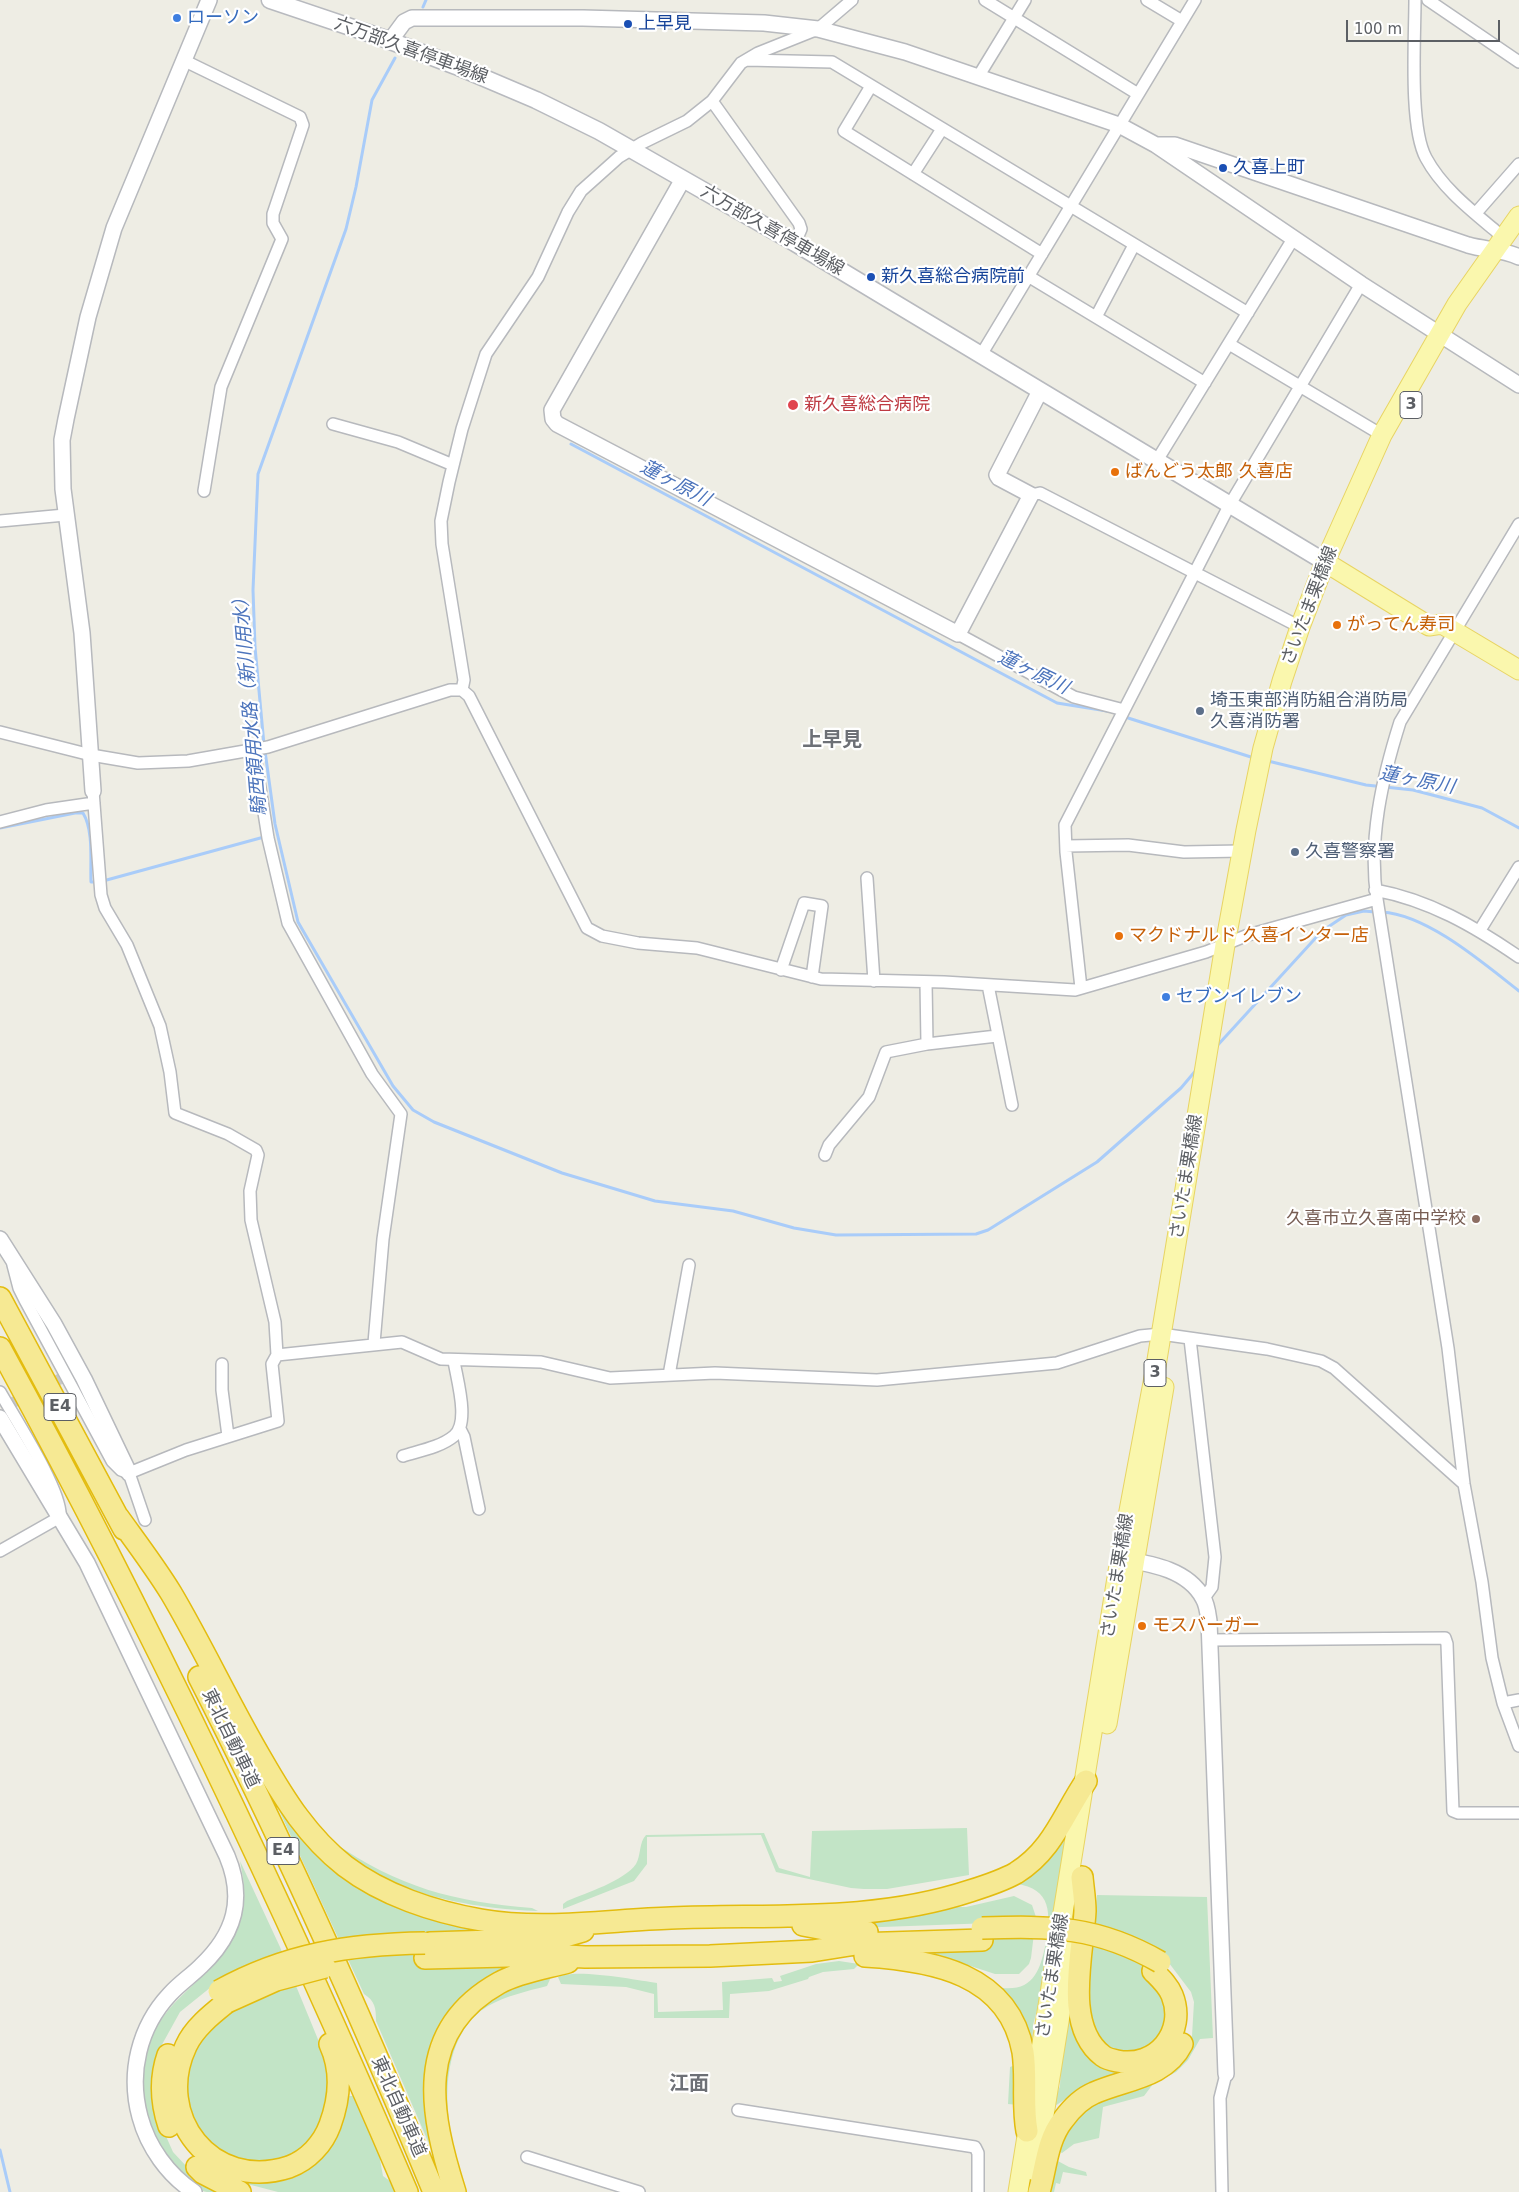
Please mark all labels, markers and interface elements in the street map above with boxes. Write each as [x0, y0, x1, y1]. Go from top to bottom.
place label: ローソン [187, 7, 259, 29]
scale bar [1349, 10, 1503, 42]
marker: ローソン [171, 12, 183, 24]
street label: 六万部久喜停車場線 [331, 13, 491, 89]
place label: 上早見 [638, 13, 692, 35]
marker: 上早見 [622, 18, 634, 30]
text: 100 m [1354, 20, 1402, 38]
place label: 久喜上町 [1233, 157, 1305, 179]
marker: 久喜上町 [1217, 162, 1229, 174]
street label: 六万部久喜停車場線 [696, 181, 848, 281]
place label: 新久喜総合病院前 [881, 266, 1025, 288]
marker: 新久喜総合病院前 [865, 271, 877, 283]
road number: 3 [1400, 392, 1422, 418]
place label: 新久喜総合病院 [804, 394, 930, 416]
marker: 新久喜総合病院 [786, 398, 800, 412]
water label: 蓮ヶ原川 [636, 456, 714, 512]
place label: ばんどう太郎 久喜店 [1125, 461, 1293, 483]
marker: ばんどう太郎 久喜店 [1109, 466, 1121, 478]
street label: さいたま栗橋線 [1277, 543, 1343, 669]
water label: 騎西領用水路（新川用水） [230, 587, 272, 817]
place label: がってん寿司 [1347, 614, 1455, 636]
marker: がってん寿司 [1331, 619, 1343, 631]
water label: 蓮ヶ原川 [994, 646, 1072, 700]
place label: 埼玉東部消防組合消防局 久喜消防署 [1210, 690, 1408, 732]
marker: 埼玉東部消防組合消防局 久喜消防署 [1194, 705, 1206, 717]
district label: 上早見 [802, 729, 862, 753]
water label: 蓮ヶ原川 [1378, 763, 1456, 799]
place label: 久喜警察署 [1305, 841, 1395, 863]
marker: 久喜警察署 [1289, 846, 1301, 858]
place label: マクドナルド 久喜インター店 [1129, 925, 1369, 947]
marker: マクドナルド 久喜インター店 [1113, 930, 1125, 942]
place label: セブンイレブン [1176, 986, 1302, 1008]
marker: セブンイレブン [1160, 991, 1172, 1003]
street label: さいたま栗橋線 [1166, 1113, 1208, 1241]
place label: 久喜市立久喜南中学校 [1286, 1208, 1466, 1230]
marker: 久喜市立久喜南中学校 [1470, 1213, 1482, 1225]
road number: 3 [1144, 1360, 1166, 1386]
road number: E4 [44, 1394, 76, 1420]
street label: さいたま栗橋線 [1097, 1512, 1139, 1640]
place label: モスバーガー [1152, 1615, 1260, 1637]
marker: モスバーガー [1136, 1620, 1148, 1632]
street label: 東北自動車道 [197, 1686, 263, 1792]
road number: E4 [267, 1838, 299, 1864]
street label: さいたま栗橋線 [1032, 1912, 1074, 2040]
street label: 東北自動車道 [366, 2053, 430, 2161]
district label: 江面 [669, 2073, 709, 2097]

